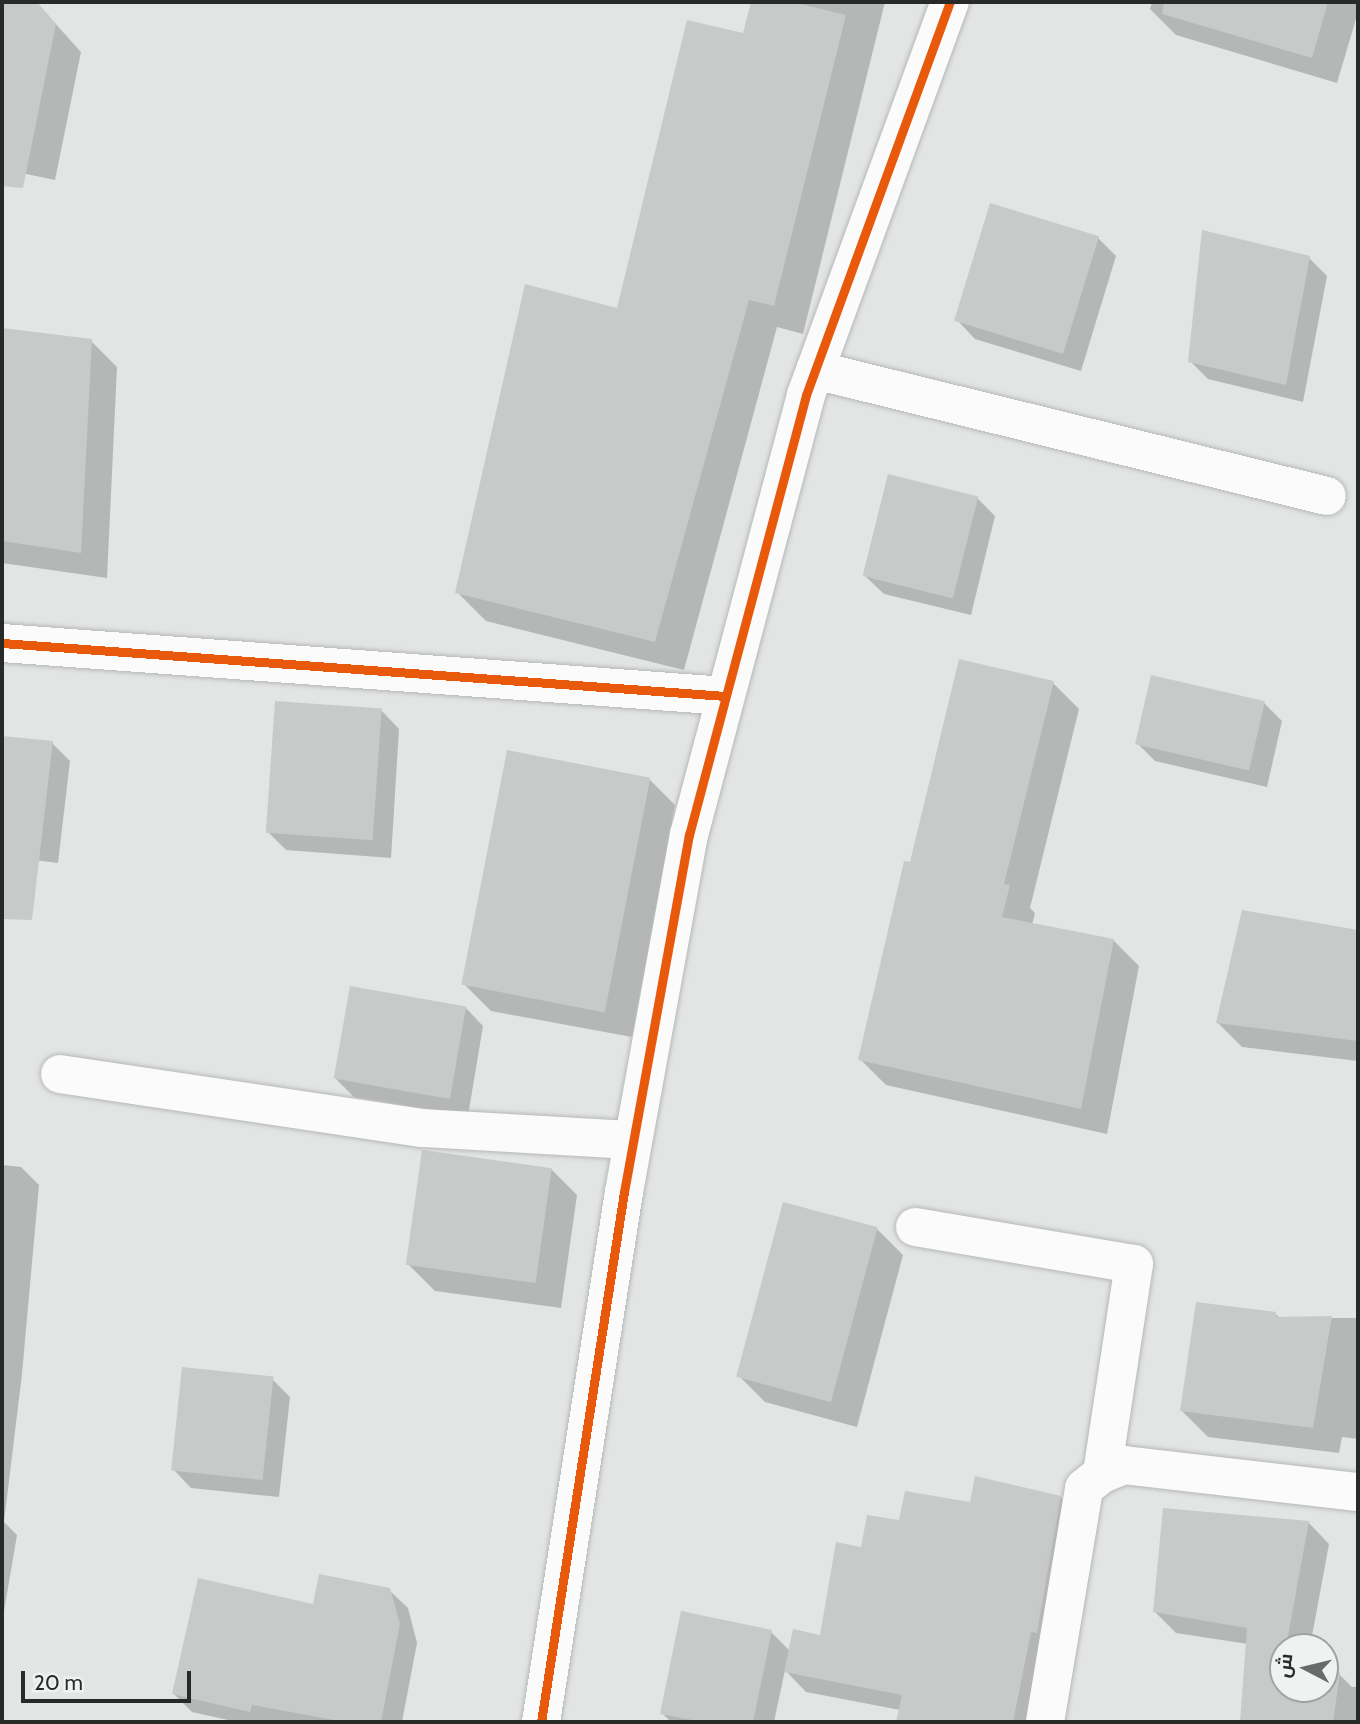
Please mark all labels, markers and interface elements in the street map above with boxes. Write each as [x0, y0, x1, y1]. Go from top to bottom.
north arrow [1269, 1633, 1339, 1703]
text: ش [1272, 1652, 1298, 1679]
scale bar [24, 1658, 194, 1702]
text: 20 m [34, 1670, 83, 1695]

